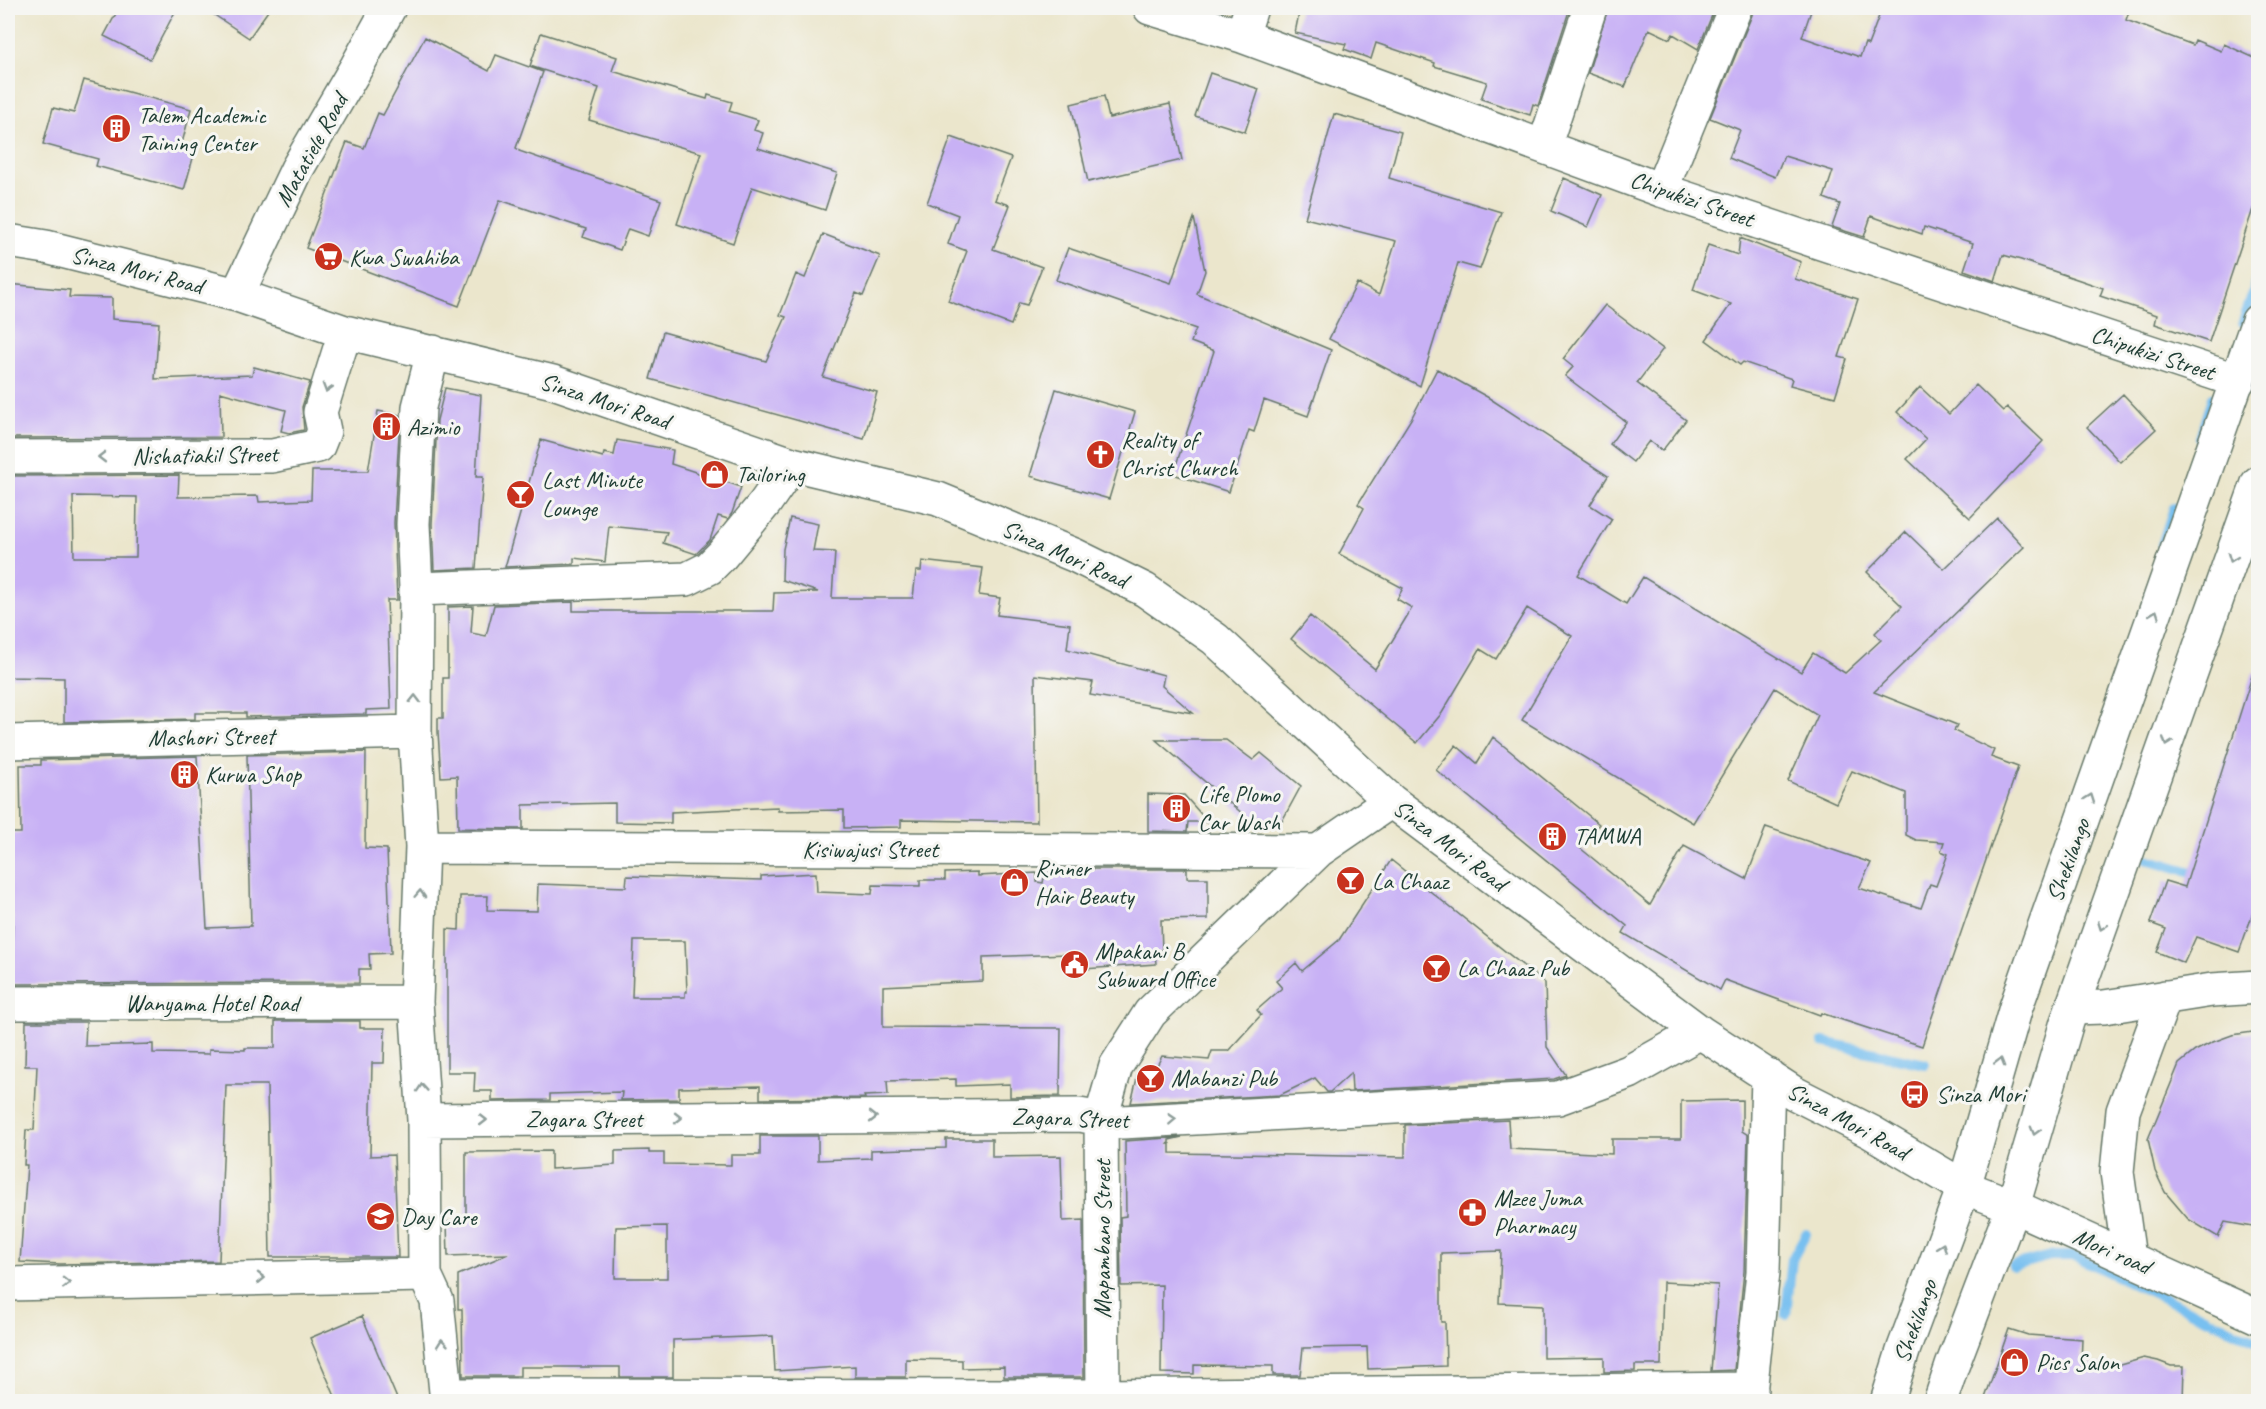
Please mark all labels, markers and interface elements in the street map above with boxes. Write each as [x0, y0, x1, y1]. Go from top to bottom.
street label: Matatiele Road [268, 85, 356, 212]
place label: Talem Academic Taining Center [138, 100, 267, 158]
building icon: Talem Academic Taining Center [101, 113, 133, 145]
street label: Chipukizi Street [1627, 164, 1759, 235]
street label: Sinza Mori Road [68, 239, 209, 302]
supermarket icon: Kwa Swahiba [312, 241, 344, 273]
place label: Kwa Swahiba [349, 242, 460, 272]
street label: Chipukizi Street [2087, 319, 2220, 388]
street label: Sinza Mori Road [536, 366, 677, 437]
one-way arrow [322, 382, 334, 393]
building icon: Azimio [370, 411, 402, 443]
place label: Azimio [407, 412, 461, 442]
place label: Reality of Christ Church [1121, 425, 1239, 483]
church icon: Reality of Christ Church [1084, 438, 1116, 470]
street label: Nishatiakil Street [132, 439, 280, 471]
one-way arrow [97, 451, 106, 463]
shop icon: Tailoring [699, 458, 731, 490]
place label: Tailoring [736, 459, 806, 489]
place label: Last Minute Lounge [542, 465, 644, 523]
bar icon: Last Minute Lounge [505, 478, 537, 510]
street label: Sinza Mori Road [997, 513, 1136, 597]
one-way arrow [2226, 552, 2239, 563]
one-way arrow [2148, 609, 2161, 620]
one-way arrow [409, 694, 421, 703]
street label: Mashori Street [147, 721, 278, 753]
one-way arrow [2161, 736, 2174, 747]
building icon: Kurwa Shop [168, 758, 200, 790]
place label: Kurwa Shop [205, 759, 302, 789]
place label: Life Plomo Car Wash [1198, 779, 1281, 837]
building icon: Life Plomo Car Wash [1161, 792, 1193, 824]
street label: Sinza Mori Road [1387, 793, 1516, 900]
one-way arrow [2083, 793, 2096, 803]
street label: Shekilango [2039, 813, 2097, 906]
building icon: TAMWA [1537, 820, 1569, 852]
place label: TAMWA [1574, 821, 1641, 851]
street label: Kisiwajusi Street [802, 834, 940, 864]
place label: Rinner Hair Beauty [1035, 853, 1135, 911]
bar icon: La Chaaz [1335, 865, 1367, 897]
shop icon: Rinner Hair Beauty [998, 866, 1030, 898]
place label: La Chaaz [1372, 866, 1451, 896]
one-way arrow [414, 889, 427, 898]
one-way arrow [2096, 920, 2109, 930]
place label: Mpakani B Subward Office [1095, 936, 1217, 994]
public building icon: Mpakani B Subward Office [1058, 949, 1090, 981]
bar icon: La Chaaz Pub [1420, 952, 1452, 984]
place label: La Chaaz Pub [1457, 953, 1571, 983]
street label: Wanyama Hotel Road [125, 988, 302, 1018]
one-way arrow [1993, 1057, 2005, 1067]
bar icon: Mabanzi Pub [1134, 1062, 1166, 1094]
place label: Mabanzi Pub [1171, 1063, 1279, 1093]
street label: Sinza Mori Road [1782, 1075, 1917, 1168]
bus stop icon: Sinza Mori [1899, 1078, 1931, 1110]
place label: Sinza Mori [1936, 1079, 2028, 1109]
one-way arrow [416, 1084, 429, 1093]
street label: Zagara Street [1011, 1101, 1131, 1135]
street label: Zagara Street [526, 1104, 644, 1134]
one-way arrow [868, 1111, 877, 1123]
one-way arrow [673, 1112, 682, 1124]
one-way arrow [478, 1113, 487, 1126]
one-way arrow [1168, 1113, 1177, 1126]
one-way arrow [2030, 1125, 2042, 1136]
street label: Mapambano Street [1087, 1158, 1117, 1318]
place label: Mzee Juma Pharmacy [1494, 1183, 1583, 1241]
pharmacy icon: Mzee Juma Pharmacy [1457, 1196, 1489, 1228]
school or university icon: Day Care [364, 1201, 396, 1233]
place label: Day Care [401, 1202, 479, 1232]
street label: Mori road [2069, 1221, 2159, 1283]
one-way arrow [1934, 1243, 1947, 1253]
one-way arrow [256, 1272, 265, 1285]
street label: Shekilango [1886, 1274, 1944, 1367]
one-way arrow [61, 1276, 70, 1289]
one-way arrow [436, 1339, 449, 1348]
shop icon: Pics Salon [1999, 1346, 2031, 1378]
place label: Pics Salon [2036, 1347, 2120, 1377]

